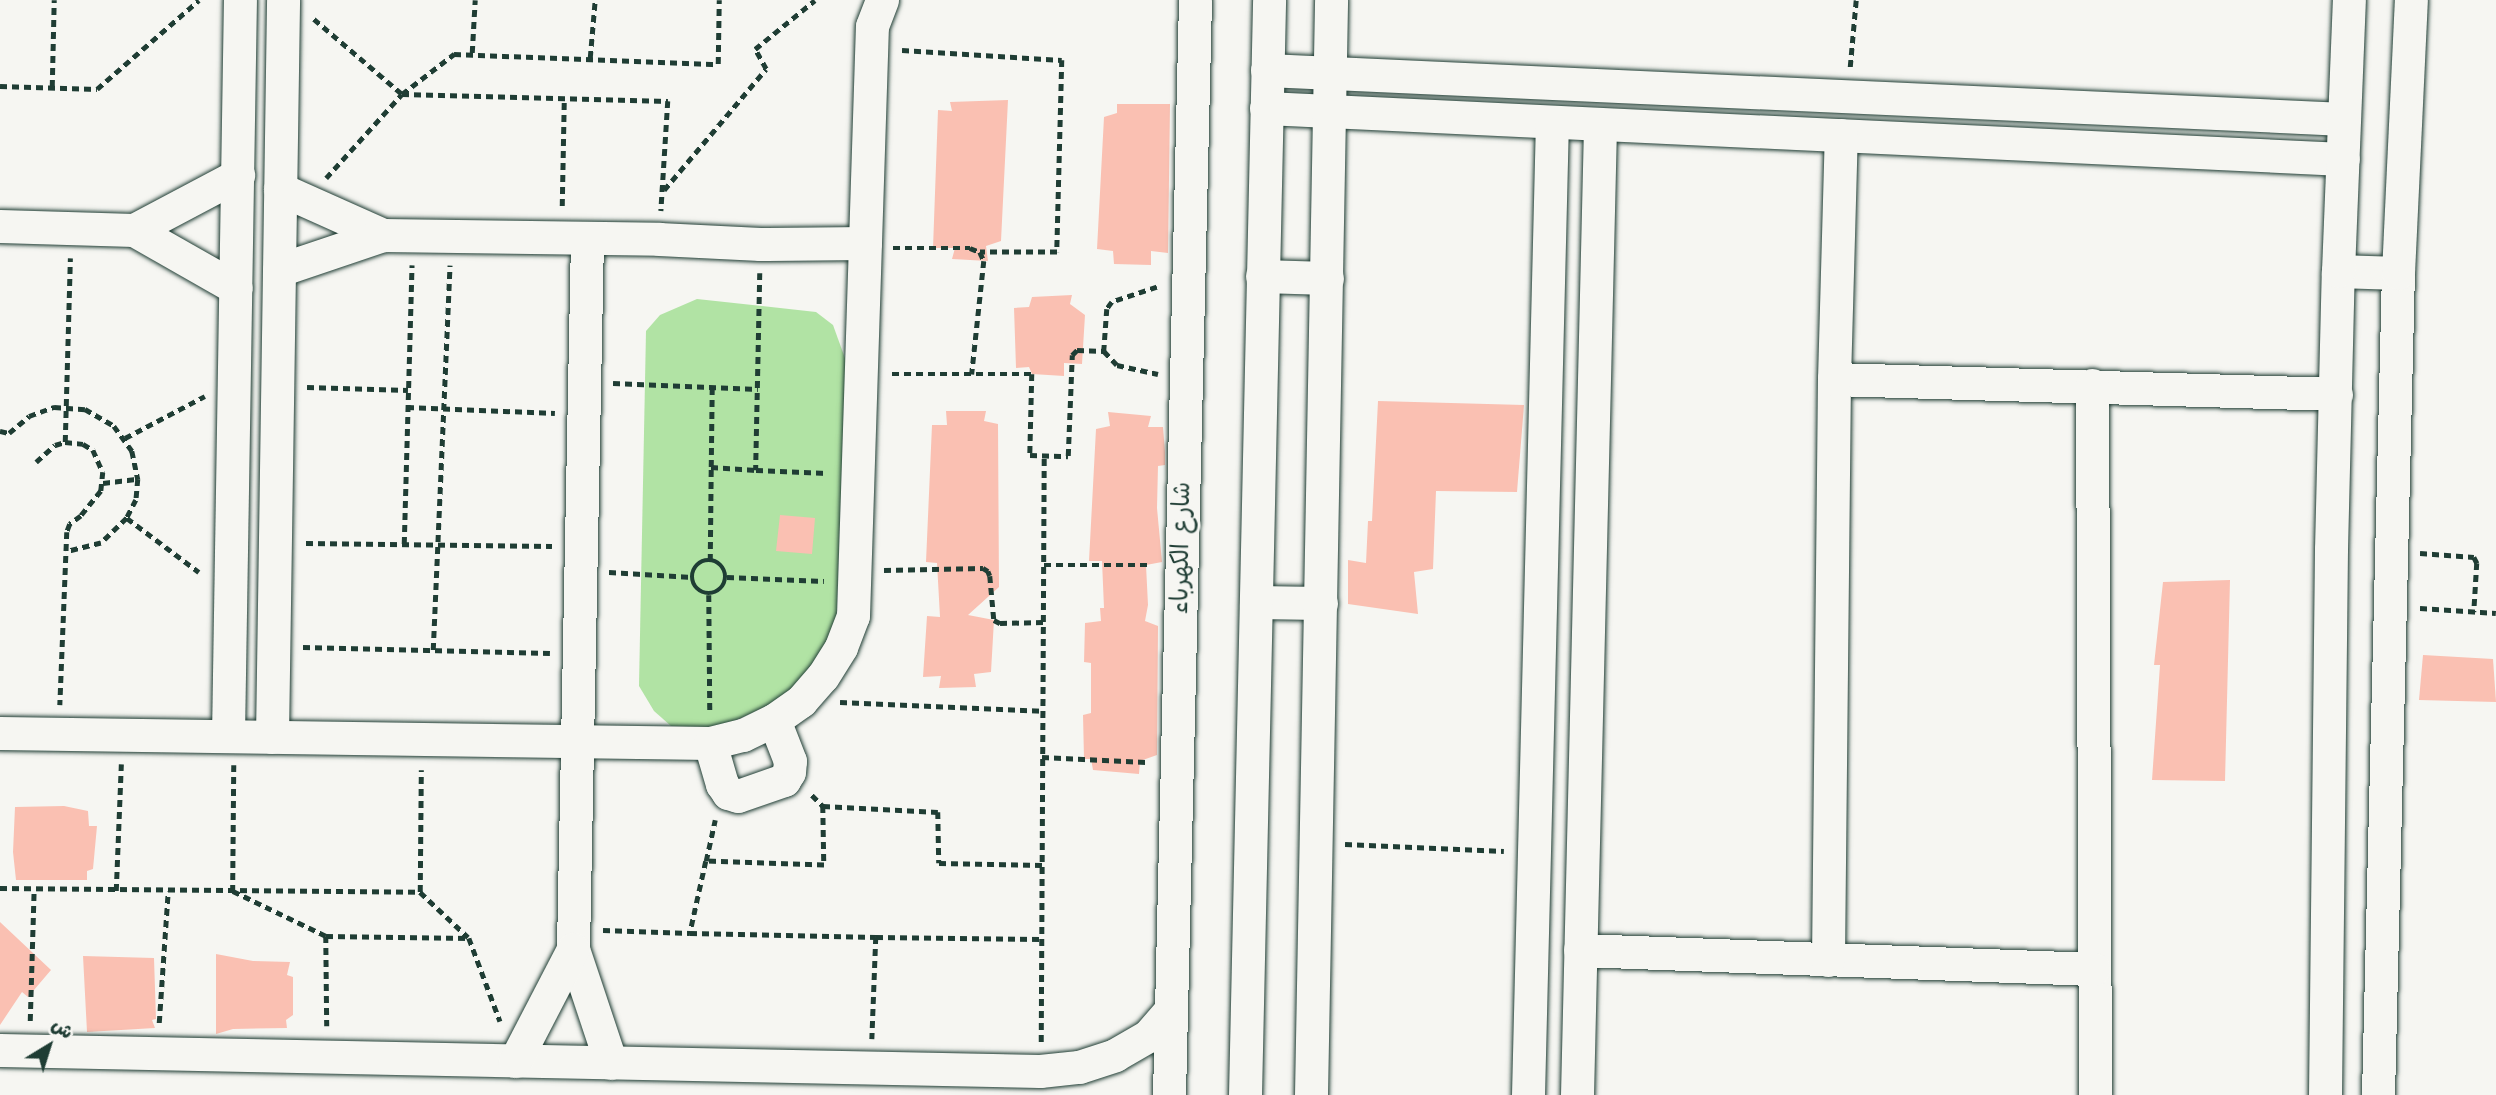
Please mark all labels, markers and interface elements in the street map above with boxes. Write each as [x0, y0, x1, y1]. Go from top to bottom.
street label: شارع الكهرباء [1166, 482, 1198, 614]
north arrow [14, 1011, 84, 1081]
text: ش [46, 1012, 79, 1046]

